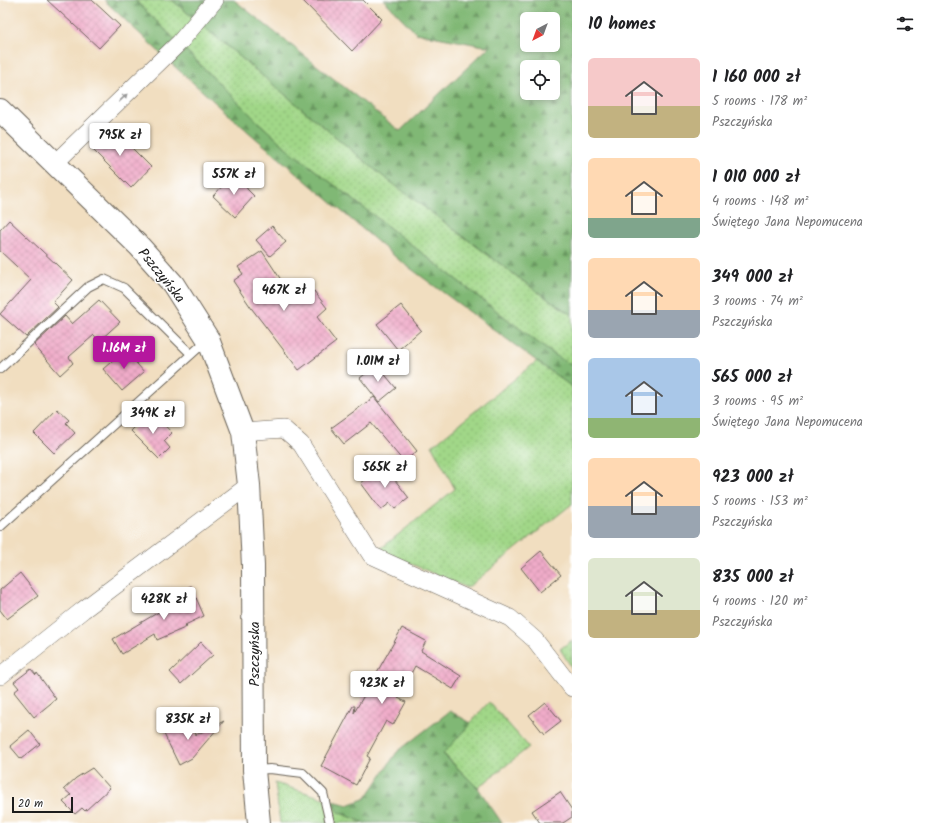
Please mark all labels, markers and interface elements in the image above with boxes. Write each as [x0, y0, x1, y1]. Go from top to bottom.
text: 10 homes [588, 11, 656, 38]
north arrow [520, 12, 560, 52]
map controls [520, 12, 560, 100]
icon: filters [894, 13, 916, 35]
button: locate [520, 60, 560, 100]
text: 1 160 000 zł [712, 64, 801, 91]
icon: home [620, 74, 668, 122]
text: 5 rooms · 178 m² [712, 91, 807, 112]
one-way arrow [118, 93, 128, 103]
text: Pszczyńska [712, 112, 773, 133]
pin: 795K zł [83, 123, 157, 157]
text: 795K zł [98, 125, 142, 146]
pin: 557K zł [197, 162, 271, 196]
text: 557K zł [212, 164, 256, 185]
text: 1 010 000 zł [712, 164, 800, 191]
icon: home [620, 174, 668, 222]
text: 4 rooms · 148 m² [712, 191, 809, 212]
text: Świętego Jana Nepomucena [712, 212, 863, 233]
street label: Pszczyńska [132, 243, 190, 308]
text: 349 000 zł [712, 264, 793, 291]
icon: home [620, 274, 668, 322]
pin: 467K zł [247, 278, 321, 312]
text: 467K zł [262, 280, 306, 301]
text: 3 rooms · 74 m² [712, 291, 803, 312]
text: Pszczyńska [712, 312, 773, 333]
pin: 1.16M zł [83, 336, 165, 370]
text: 1.16M zł [102, 338, 146, 359]
pin: 1.01M zł [337, 349, 419, 383]
text: 1.01M zł [356, 351, 400, 372]
text: 565 000 zł [712, 364, 792, 391]
icon: home [620, 374, 668, 422]
text: 3 rooms · 95 m² [712, 391, 803, 412]
pin: 349K zł [116, 401, 190, 435]
text: 349K zł [131, 403, 175, 424]
text: Świętego Jana Nepomucena [712, 412, 863, 433]
pin: 565K zł [348, 455, 422, 489]
text: 565K zł [363, 457, 407, 478]
text: 923 000 zł [712, 464, 794, 491]
icon: home [620, 474, 668, 522]
text: 5 rooms · 153 m² [712, 491, 808, 512]
text: Pszczyńska [712, 512, 773, 533]
text: 835 000 zł [712, 564, 794, 591]
icon: home [620, 574, 668, 622]
pin: 428K zł [127, 587, 201, 621]
text: 428K zł [141, 589, 187, 610]
text: 4 rooms · 120 m² [712, 591, 808, 612]
text: Pszczyńska [712, 612, 773, 633]
street label: Pszczyńska [244, 621, 266, 687]
pin: 923K zł [345, 671, 419, 705]
text: 923K zł [359, 673, 405, 694]
pin: 835K zł [151, 707, 225, 741]
text: 835K zł [165, 709, 211, 730]
scale bar [12, 795, 73, 814]
text: 20 m [18, 795, 43, 813]

